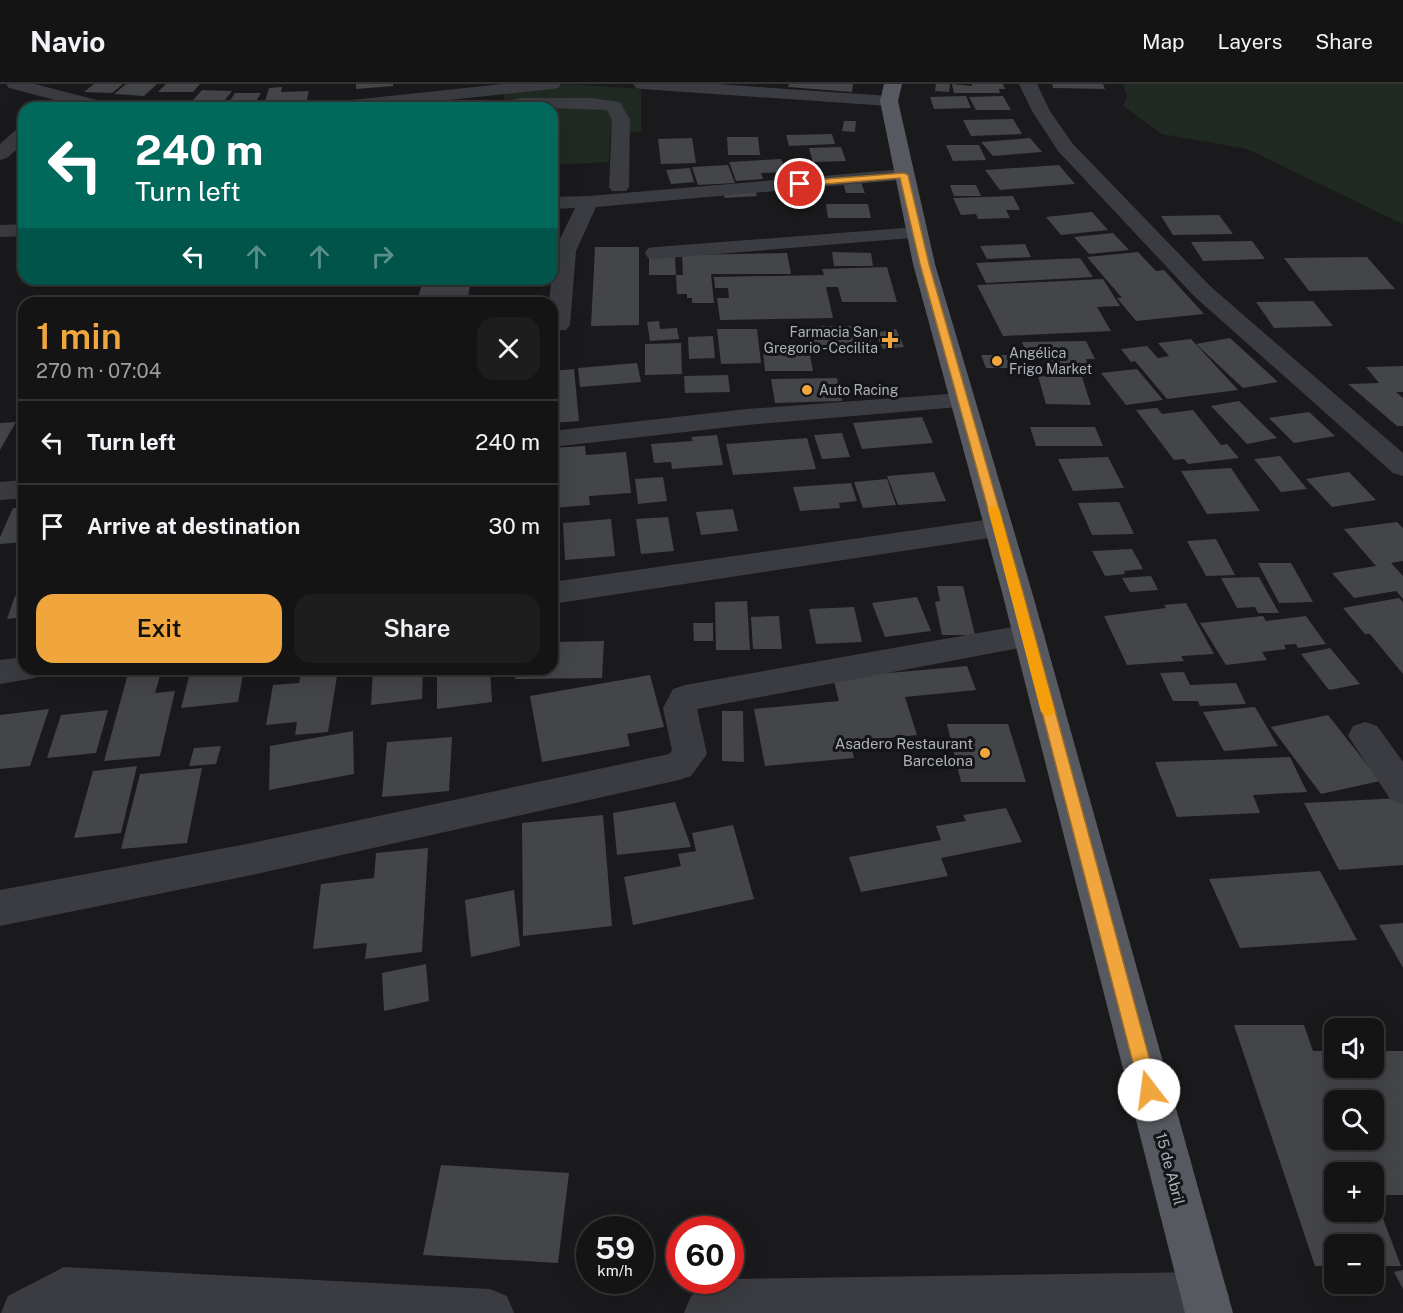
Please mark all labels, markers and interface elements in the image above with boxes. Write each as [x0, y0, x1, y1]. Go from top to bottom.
text: Navio [30, 25, 105, 58]
text: Map [1142, 29, 1185, 54]
text: Layers [1218, 29, 1282, 54]
text: Share [1315, 29, 1373, 54]
text: 240 m [135, 125, 263, 174]
icon: left [36, 126, 114, 204]
pin [774, 158, 825, 209]
icon: arrive [783, 167, 816, 200]
text: Turn left [135, 175, 241, 207]
icon: left [177, 240, 210, 273]
icon: ahead [240, 240, 273, 273]
icon: ahead [303, 240, 336, 273]
icon: right [366, 240, 399, 273]
text: 1 min [36, 315, 122, 357]
button: close [477, 317, 540, 380]
place label: Farmacia San Gregorio - Cecilita [764, 324, 878, 356]
marker: Farmacia San Gregorio - Cecilita [883, 333, 897, 347]
place label: Angélica Frigo Market [1009, 345, 1092, 377]
marker: Angélica Frigo Market [990, 354, 1004, 368]
text: 270 m · 07:04 [36, 359, 161, 383]
place label: Auto Racing [819, 382, 899, 398]
marker: Auto Racing [800, 383, 814, 397]
icon: left [36, 426, 69, 459]
text: Turn left [87, 429, 176, 455]
text: 240 m [475, 429, 540, 455]
icon: arrive [36, 510, 69, 543]
text: Arrive at destination [87, 513, 300, 539]
text: 30 m [488, 513, 540, 539]
button: Exit [36, 594, 282, 663]
button: Share [294, 594, 540, 663]
place label: Asadero Restaurant Barcelona [835, 735, 973, 769]
marker: Asadero Restaurant Barcelona [978, 746, 992, 760]
map controls [1324, 1018, 1384, 1294]
button: sound [1324, 1018, 1384, 1078]
position arrow [1117, 1058, 1181, 1122]
button: search [1324, 1090, 1384, 1150]
street label: 15 de Abril [1153, 1131, 1188, 1207]
button: + [1324, 1162, 1384, 1222]
speed limit sign: 60 [666, 1216, 744, 1294]
text: 59 [595, 1230, 635, 1266]
button: − [1324, 1234, 1384, 1294]
text: km/h [597, 1262, 633, 1279]

